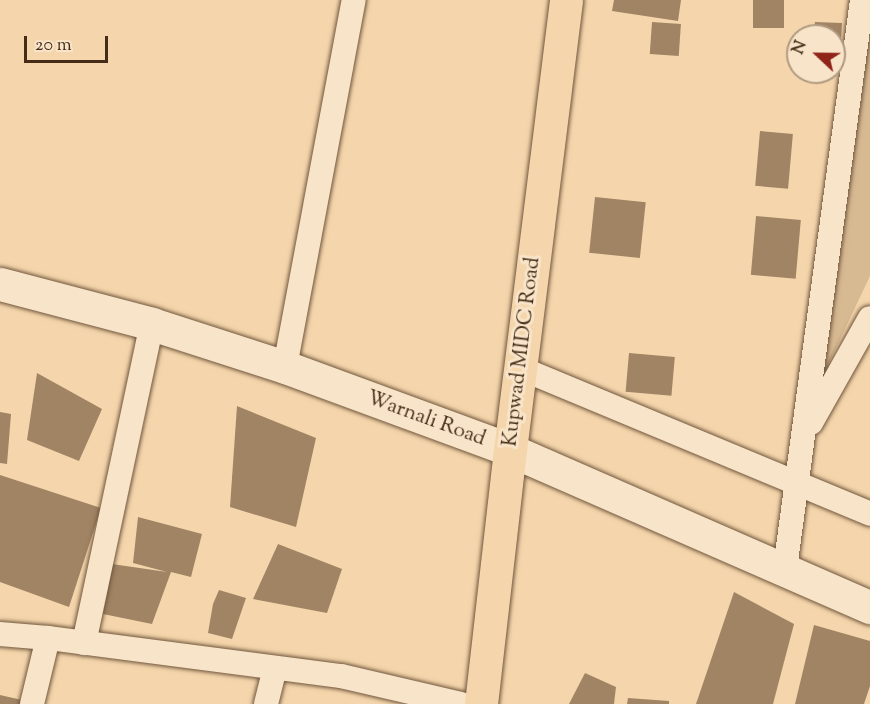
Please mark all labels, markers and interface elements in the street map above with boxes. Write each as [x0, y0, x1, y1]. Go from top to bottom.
scale bar [27, 24, 111, 62]
north arrow [786, 24, 846, 84]
text: 20 m [35, 33, 72, 59]
text: N [788, 38, 814, 58]
street label: Kupwad MIDC Road [498, 256, 546, 448]
street label: Warnali Road [363, 386, 489, 452]

